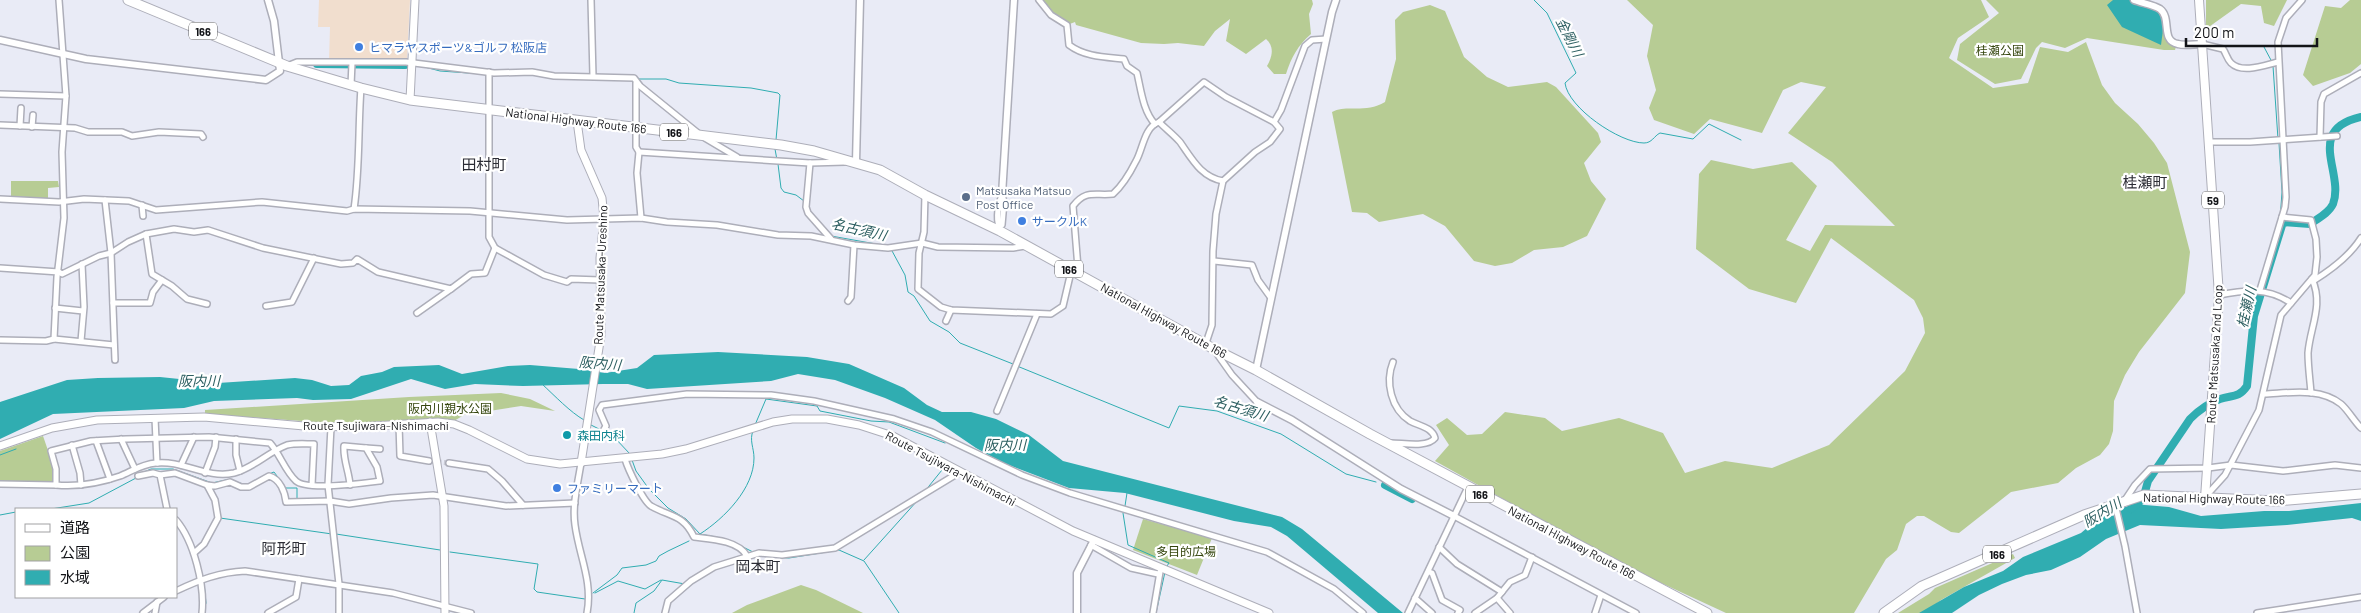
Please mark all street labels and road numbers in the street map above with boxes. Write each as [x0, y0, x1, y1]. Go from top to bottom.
road number: 166 [189, 22, 217, 40]
street label: National Highway Route 166 [505, 104, 647, 136]
road number: 166 [660, 124, 688, 140]
road number: 59 [2202, 192, 2224, 208]
street label: Route Matsusaka-Ureshino [591, 205, 609, 345]
road number: 166 [1055, 260, 1083, 278]
street label: National Highway Route 166 [1099, 279, 1229, 361]
street label: Route Matsusaka 2nd Loop [2203, 284, 2225, 424]
street label: Route Tsujiwara-Nishimachi [303, 418, 449, 432]
street label: Route Tsujiwara-Nishimachi [883, 428, 1019, 508]
road number: 166 [1466, 486, 1494, 502]
street label: National Highway Route 166 [2143, 490, 2285, 506]
street label: National Highway Route 166 [1506, 502, 1638, 582]
road number: 166 [1983, 546, 2011, 562]

